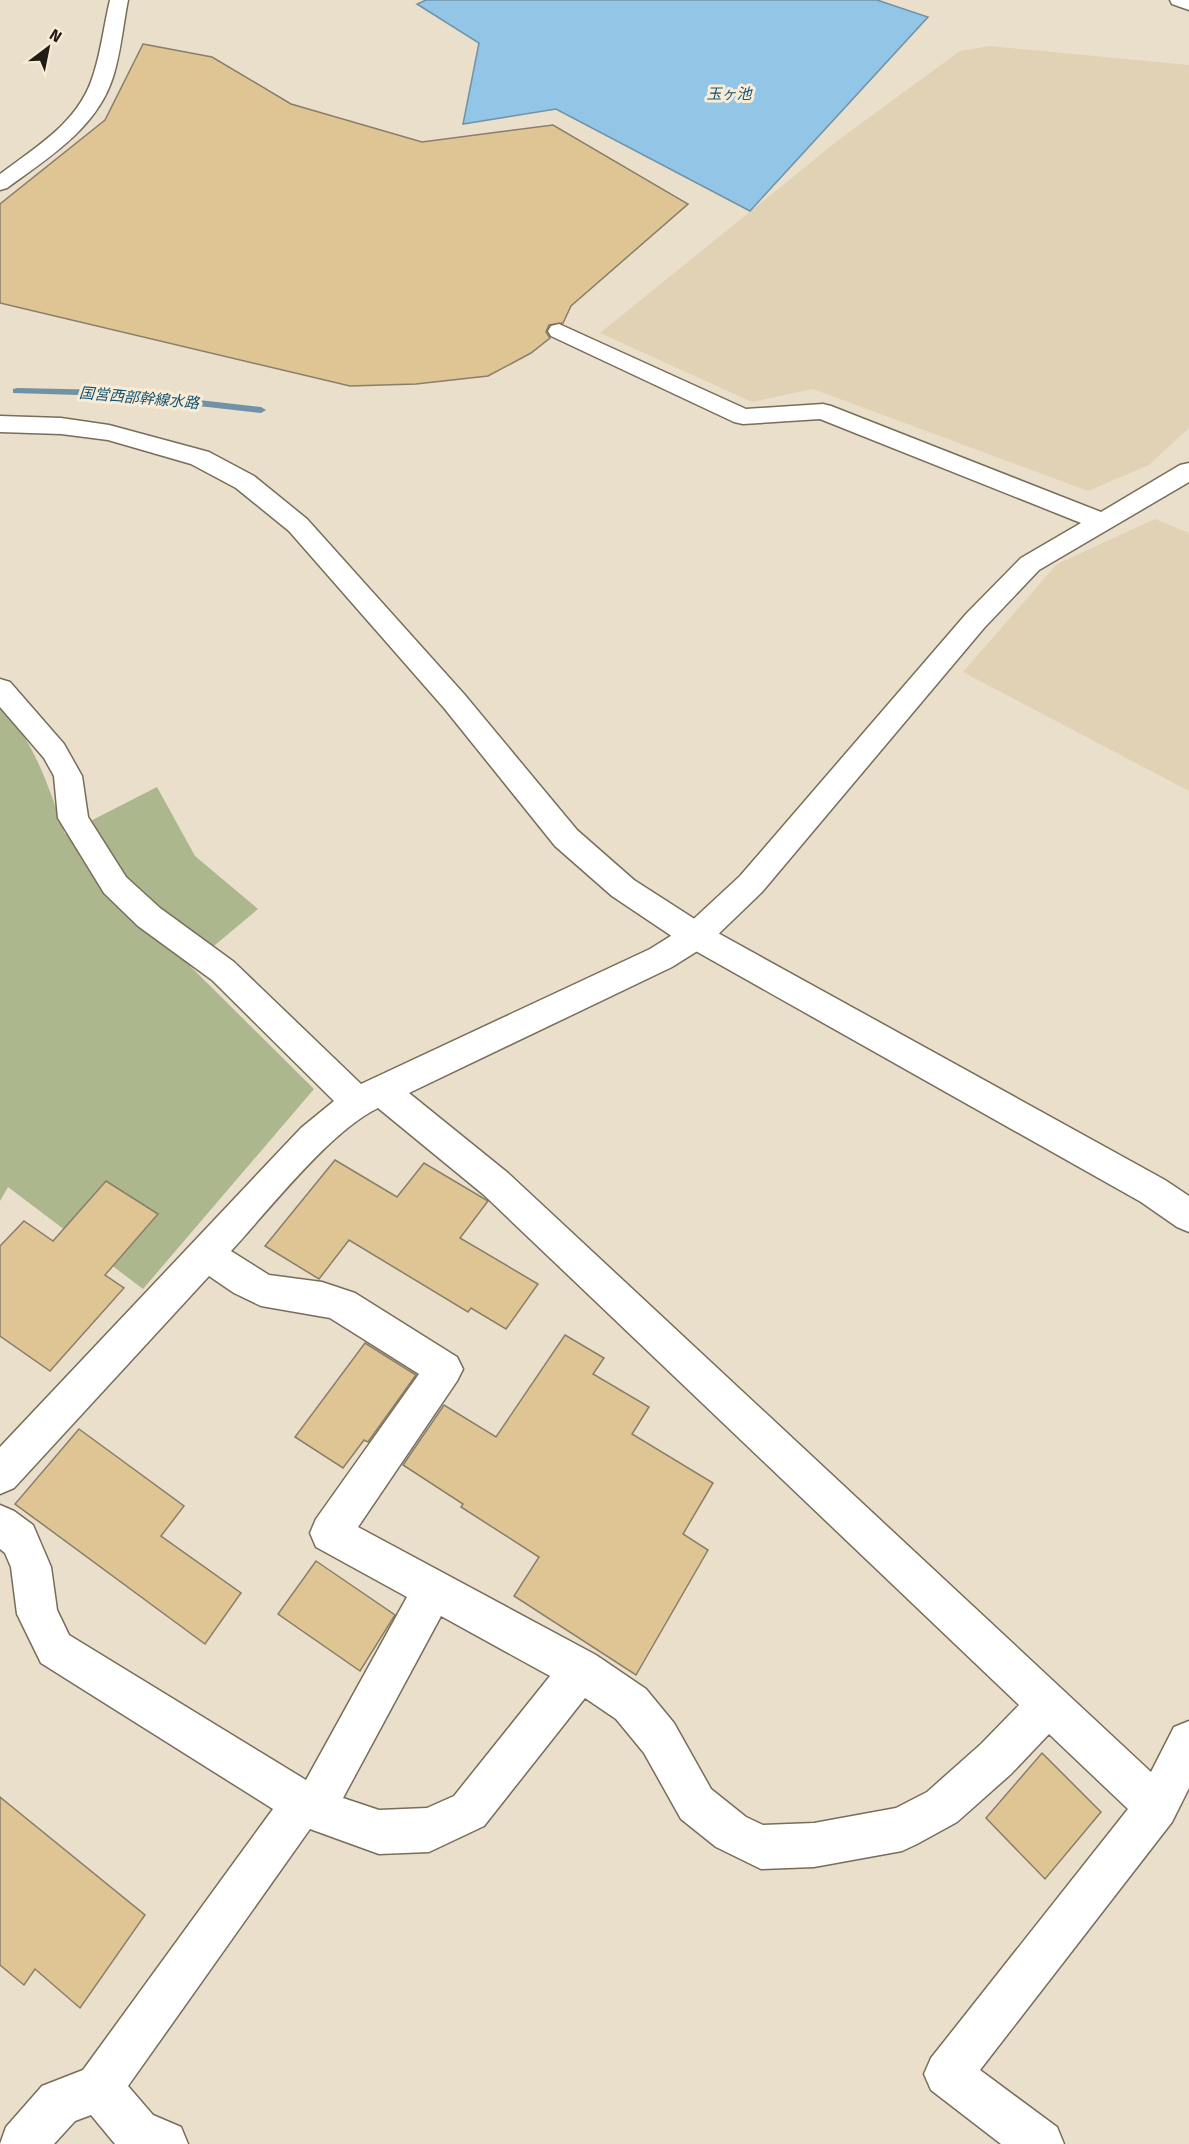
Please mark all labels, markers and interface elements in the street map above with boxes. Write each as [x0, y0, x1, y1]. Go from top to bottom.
north arrow [18, 18, 78, 78]
text: N [46, 25, 65, 47]
water label: 玉ヶ池 [706, 85, 753, 103]
water label: 国営西部幹線水路 [78, 384, 202, 412]

